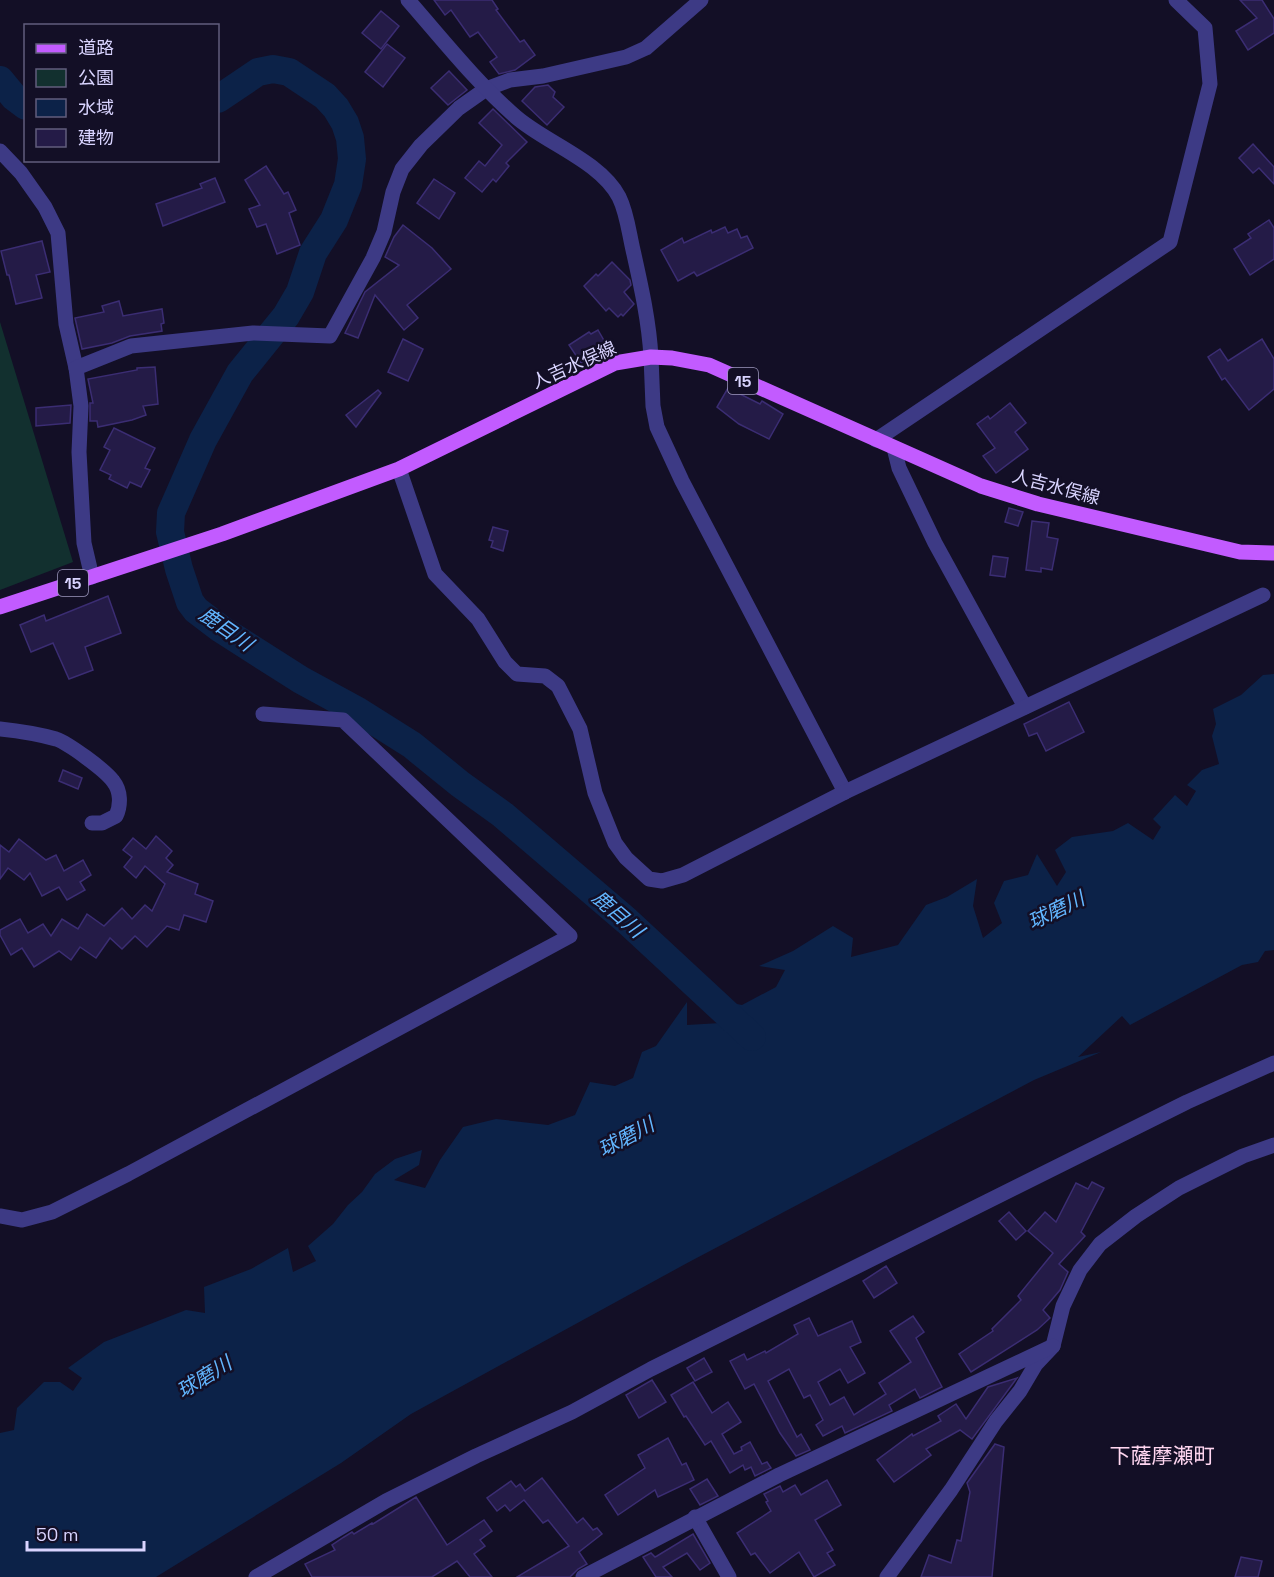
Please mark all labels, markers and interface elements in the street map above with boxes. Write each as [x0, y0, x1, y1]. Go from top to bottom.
legend [24, 24, 219, 162]
text: 道路 [78, 36, 114, 59]
text: 公園 [78, 66, 114, 89]
text: 水域 [78, 96, 114, 119]
text: 建物 [78, 126, 114, 149]
street label: 人吉水俣線 [528, 336, 620, 393]
road number: 15 [728, 368, 758, 394]
street label: 人吉水俣線 [1010, 464, 1103, 509]
road number: 15 [58, 570, 88, 596]
water label: 鹿目川 [194, 601, 260, 658]
water label: 球磨川 [1023, 884, 1090, 935]
water label: 鹿目川 [587, 885, 651, 945]
water label: 球磨川 [593, 1110, 660, 1163]
water label: 球磨川 [172, 1349, 238, 1404]
district label: 下薩摩瀬町 [1110, 1442, 1215, 1469]
scale bar [27, 1514, 144, 1552]
text: 50 m [36, 1523, 78, 1546]

